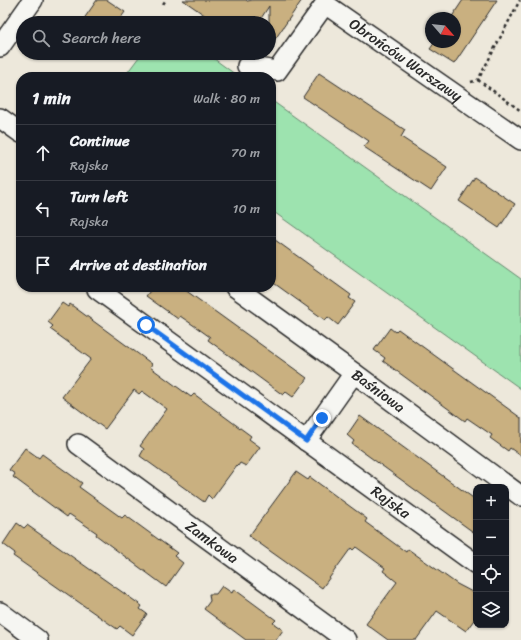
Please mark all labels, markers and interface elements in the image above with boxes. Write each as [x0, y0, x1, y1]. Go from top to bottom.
street label: Obrońców Warszawy [343, 11, 468, 109]
north arrow [425, 12, 461, 48]
search box [16, 16, 276, 60]
text: Search here [62, 25, 141, 51]
icon: search [30, 27, 52, 49]
text: 1 min [32, 83, 71, 113]
text: Walk · 80 m [193, 87, 260, 110]
text: Continue [70, 128, 130, 154]
text: 70 m [231, 141, 260, 164]
icon: ahead [32, 142, 54, 164]
text: Rajska [70, 154, 108, 177]
text: Turn left [70, 184, 128, 210]
text: 10 m [233, 197, 260, 220]
icon: left [32, 198, 54, 220]
text: Rajska [70, 210, 108, 233]
text: Arrive at destination [70, 252, 207, 278]
icon: arrive [32, 254, 54, 276]
route start [137, 316, 155, 334]
street label: Baśniowa [346, 362, 411, 420]
route end [313, 409, 331, 427]
street label: Rajska [365, 479, 417, 526]
map controls [473, 484, 509, 628]
button: + [473, 484, 509, 520]
street label: Zamkowa [180, 514, 245, 571]
button: − [473, 520, 509, 556]
button: locate [473, 556, 509, 592]
button: layers [473, 592, 509, 628]

